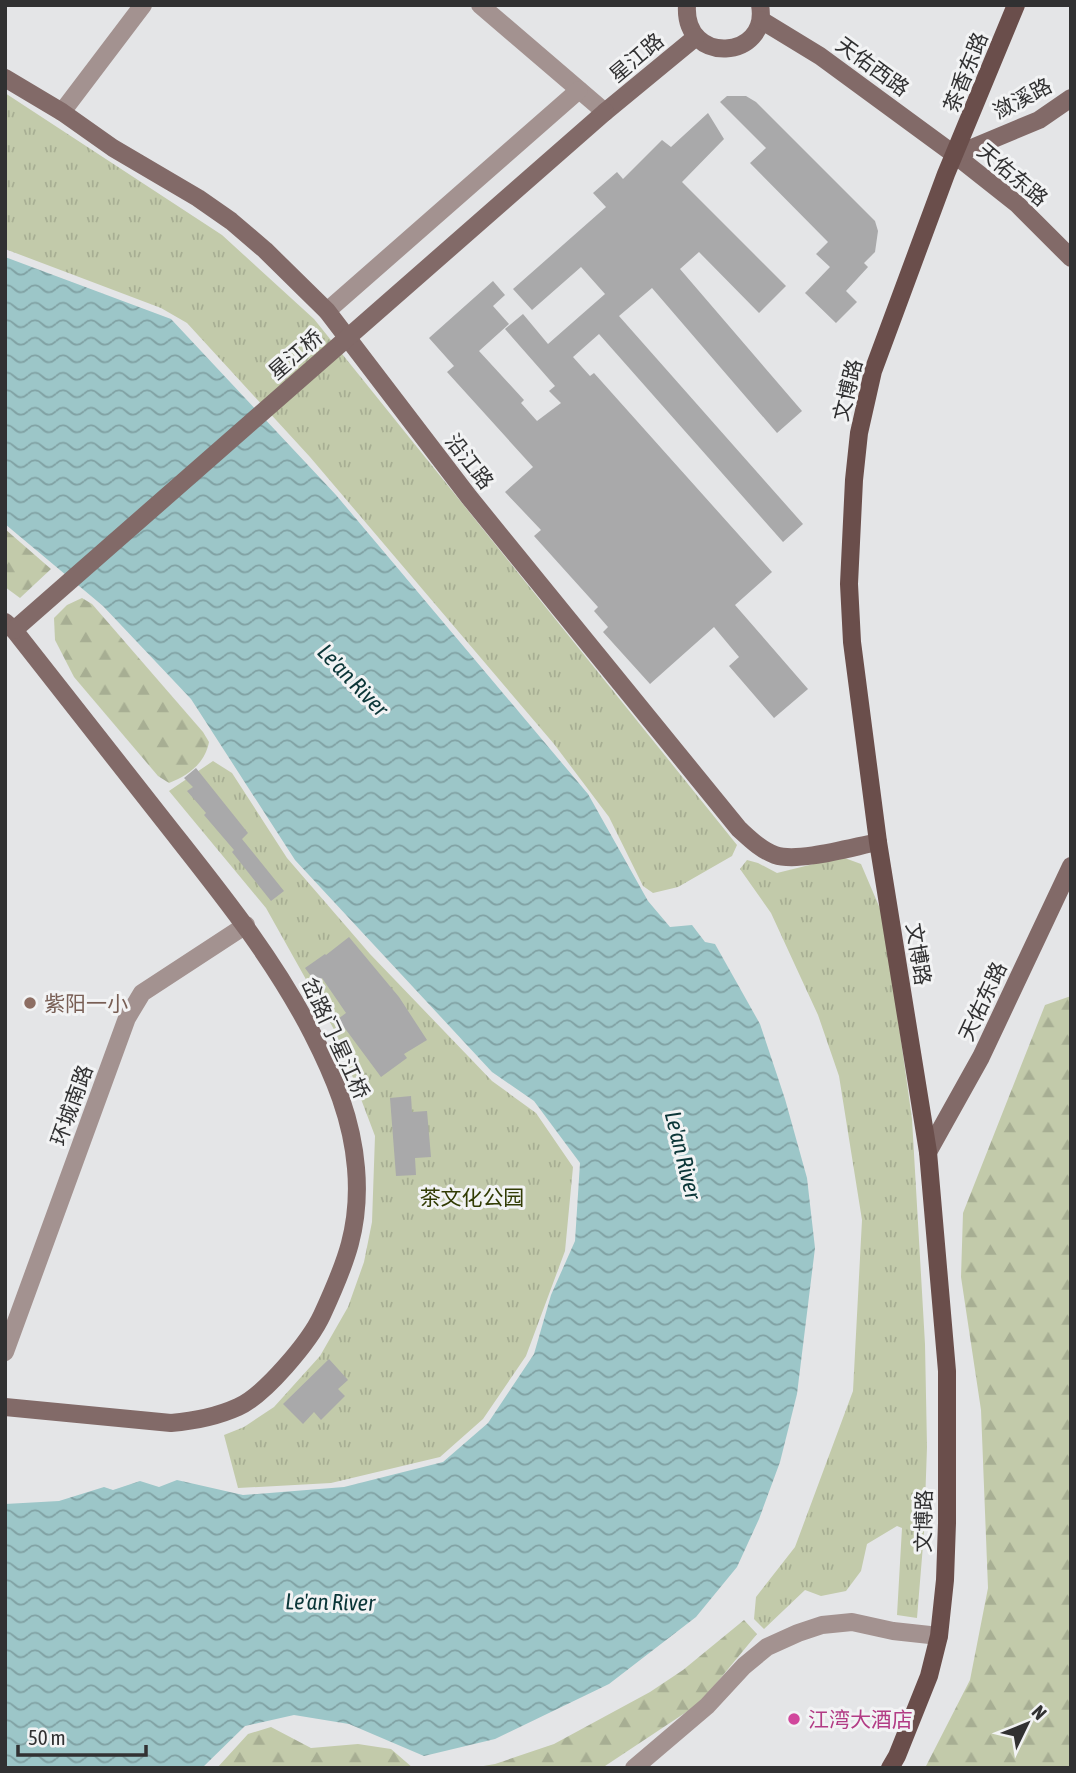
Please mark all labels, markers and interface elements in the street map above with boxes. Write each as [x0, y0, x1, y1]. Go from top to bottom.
street label: 星江路 [604, 28, 668, 86]
street label: 茶香东路 [938, 29, 992, 115]
street label: 天佑西路 [832, 32, 914, 100]
street label: 潋溪路 [989, 73, 1055, 123]
street label: 天佑东路 [973, 138, 1053, 210]
street label: 星江桥 [263, 324, 327, 384]
street label: 文博路 [828, 357, 866, 423]
street label: 沿江路 [441, 429, 499, 493]
water label: Le'an River [312, 639, 394, 722]
street label: 文博路 [902, 921, 936, 987]
street label: 天佑东路 [953, 958, 1011, 1044]
street label: 岔路门-星江桥 [297, 973, 375, 1103]
place label: 紫阳一小 [44, 991, 128, 1015]
marker: 紫阳一小 [22, 995, 38, 1011]
street label: 环城南路 [45, 1061, 97, 1149]
water label: Le'an River [660, 1108, 707, 1203]
park label: 茶文化公园 [420, 1185, 525, 1209]
street label: 文博路 [910, 1489, 936, 1553]
water label: Le'an River [285, 1588, 376, 1616]
north arrow [992, 1689, 1062, 1759]
text: N [1028, 1701, 1051, 1724]
place label: 江湾大酒店 [808, 1707, 913, 1731]
marker: 江湾大酒店 [786, 1711, 802, 1727]
scale bar [18, 1714, 145, 1758]
text: 50 m [28, 1725, 66, 1749]

